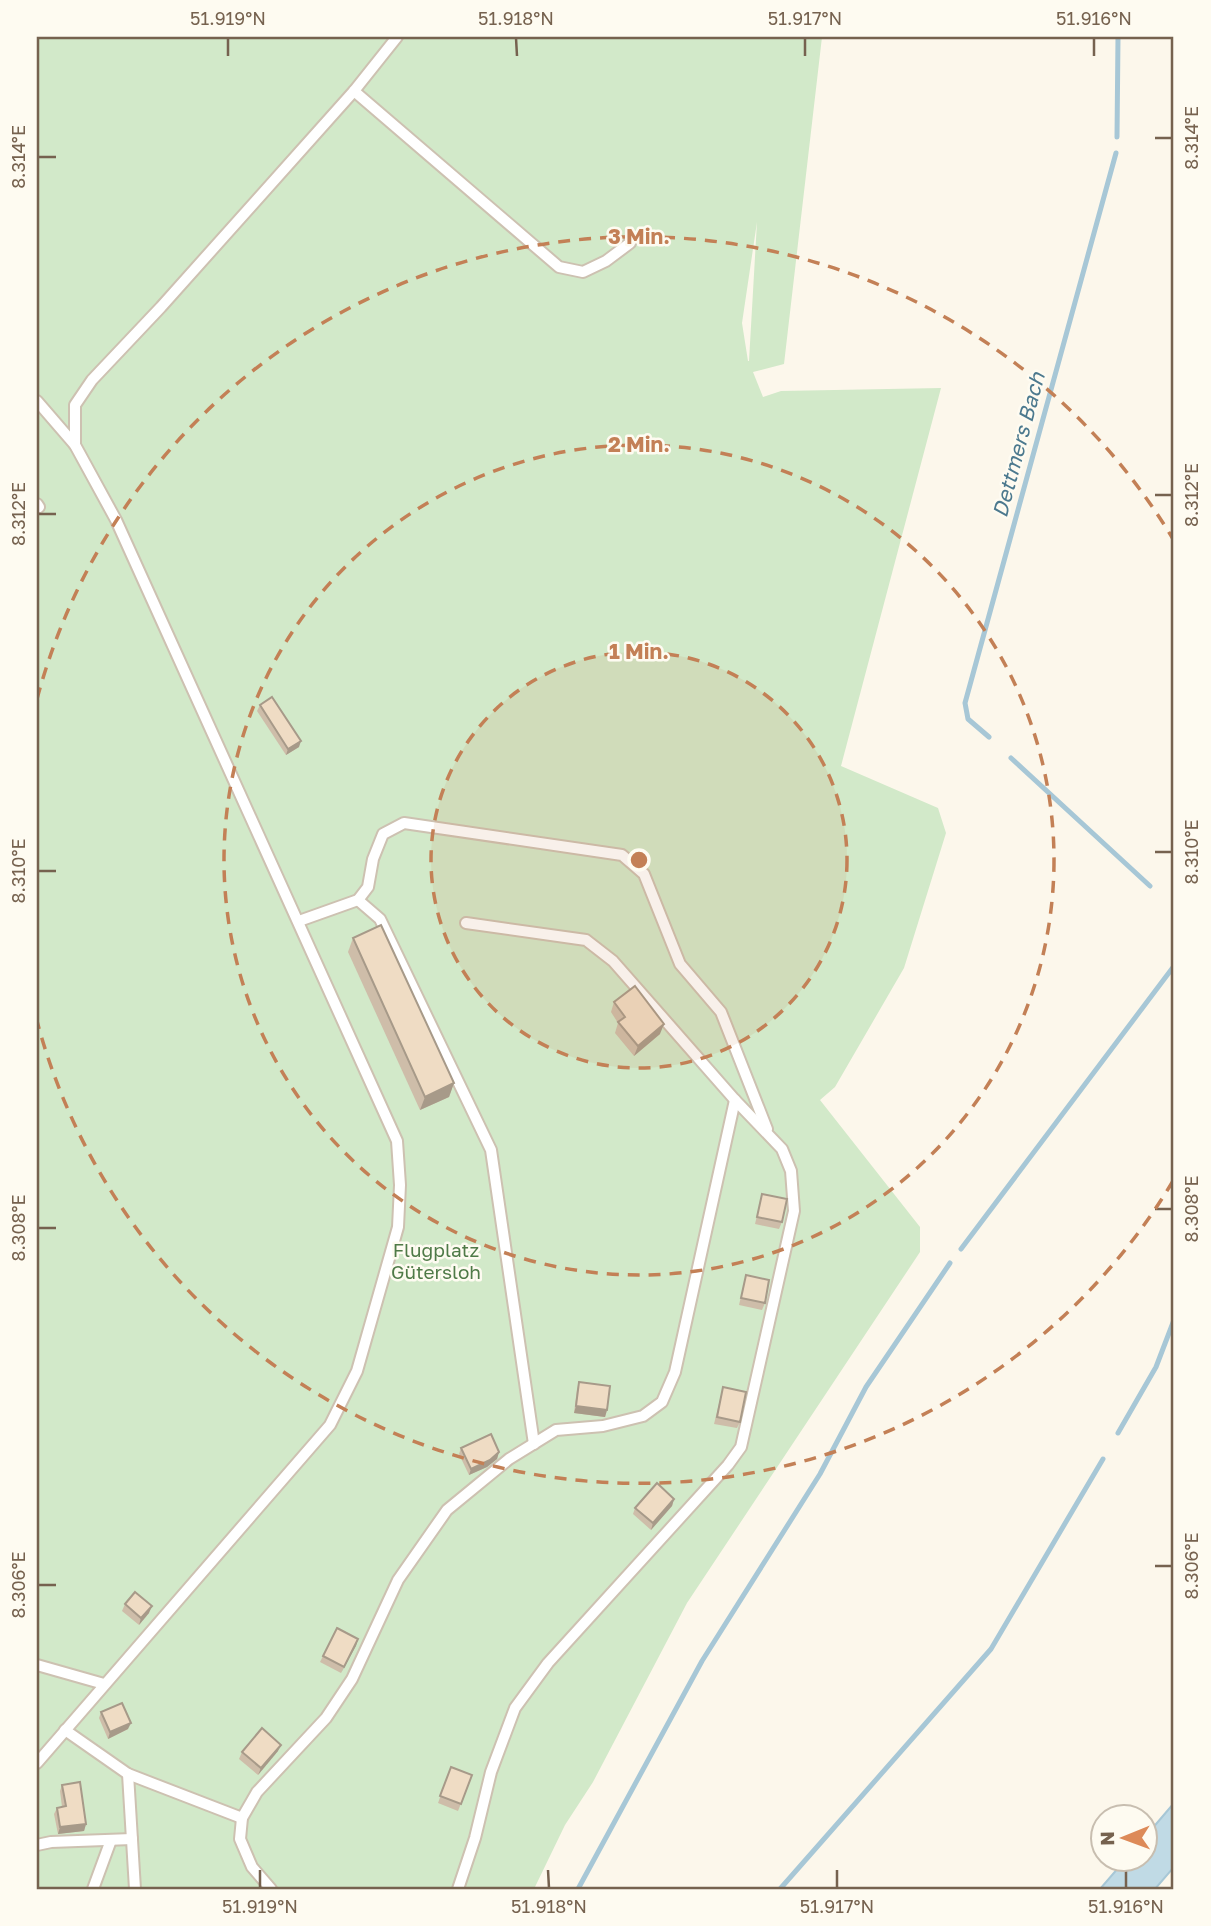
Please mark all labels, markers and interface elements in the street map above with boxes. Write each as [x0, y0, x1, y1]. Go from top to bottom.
text: 51.919°N [190, 7, 266, 29]
text: 51.918°N [478, 7, 554, 29]
text: 51.917°N [768, 7, 842, 29]
text: 51.916°N [1056, 7, 1132, 29]
text: 8.314°E [1180, 106, 1202, 170]
text: 8.314°E [7, 125, 29, 189]
text: 3 Min. [608, 223, 670, 249]
water label: Dettmers Bach [986, 368, 1050, 520]
text: 2 Min. [608, 431, 670, 457]
text: 8.312°E [1180, 463, 1202, 527]
text: 8.312°E [7, 482, 29, 546]
text: 1 Min. [609, 638, 669, 664]
text: 8.310°E [1180, 820, 1202, 884]
text: 8.310°E [7, 839, 29, 903]
centre of rings [627, 848, 651, 872]
text: 8.308°E [1180, 1175, 1202, 1243]
text: 8.308°E [7, 1194, 29, 1262]
park label: Flugplatz Gütersloh [391, 1238, 481, 1283]
text: 8.306°E [1180, 1533, 1202, 1599]
text: 8.306°E [7, 1552, 29, 1618]
north arrow [1088, 1804, 1158, 1874]
text: N [1095, 1831, 1118, 1846]
text: 51.919°N [222, 1895, 298, 1917]
text: 51.918°N [511, 1895, 587, 1917]
text: 51.917°N [800, 1895, 874, 1917]
text: 51.916°N [1088, 1895, 1164, 1917]

